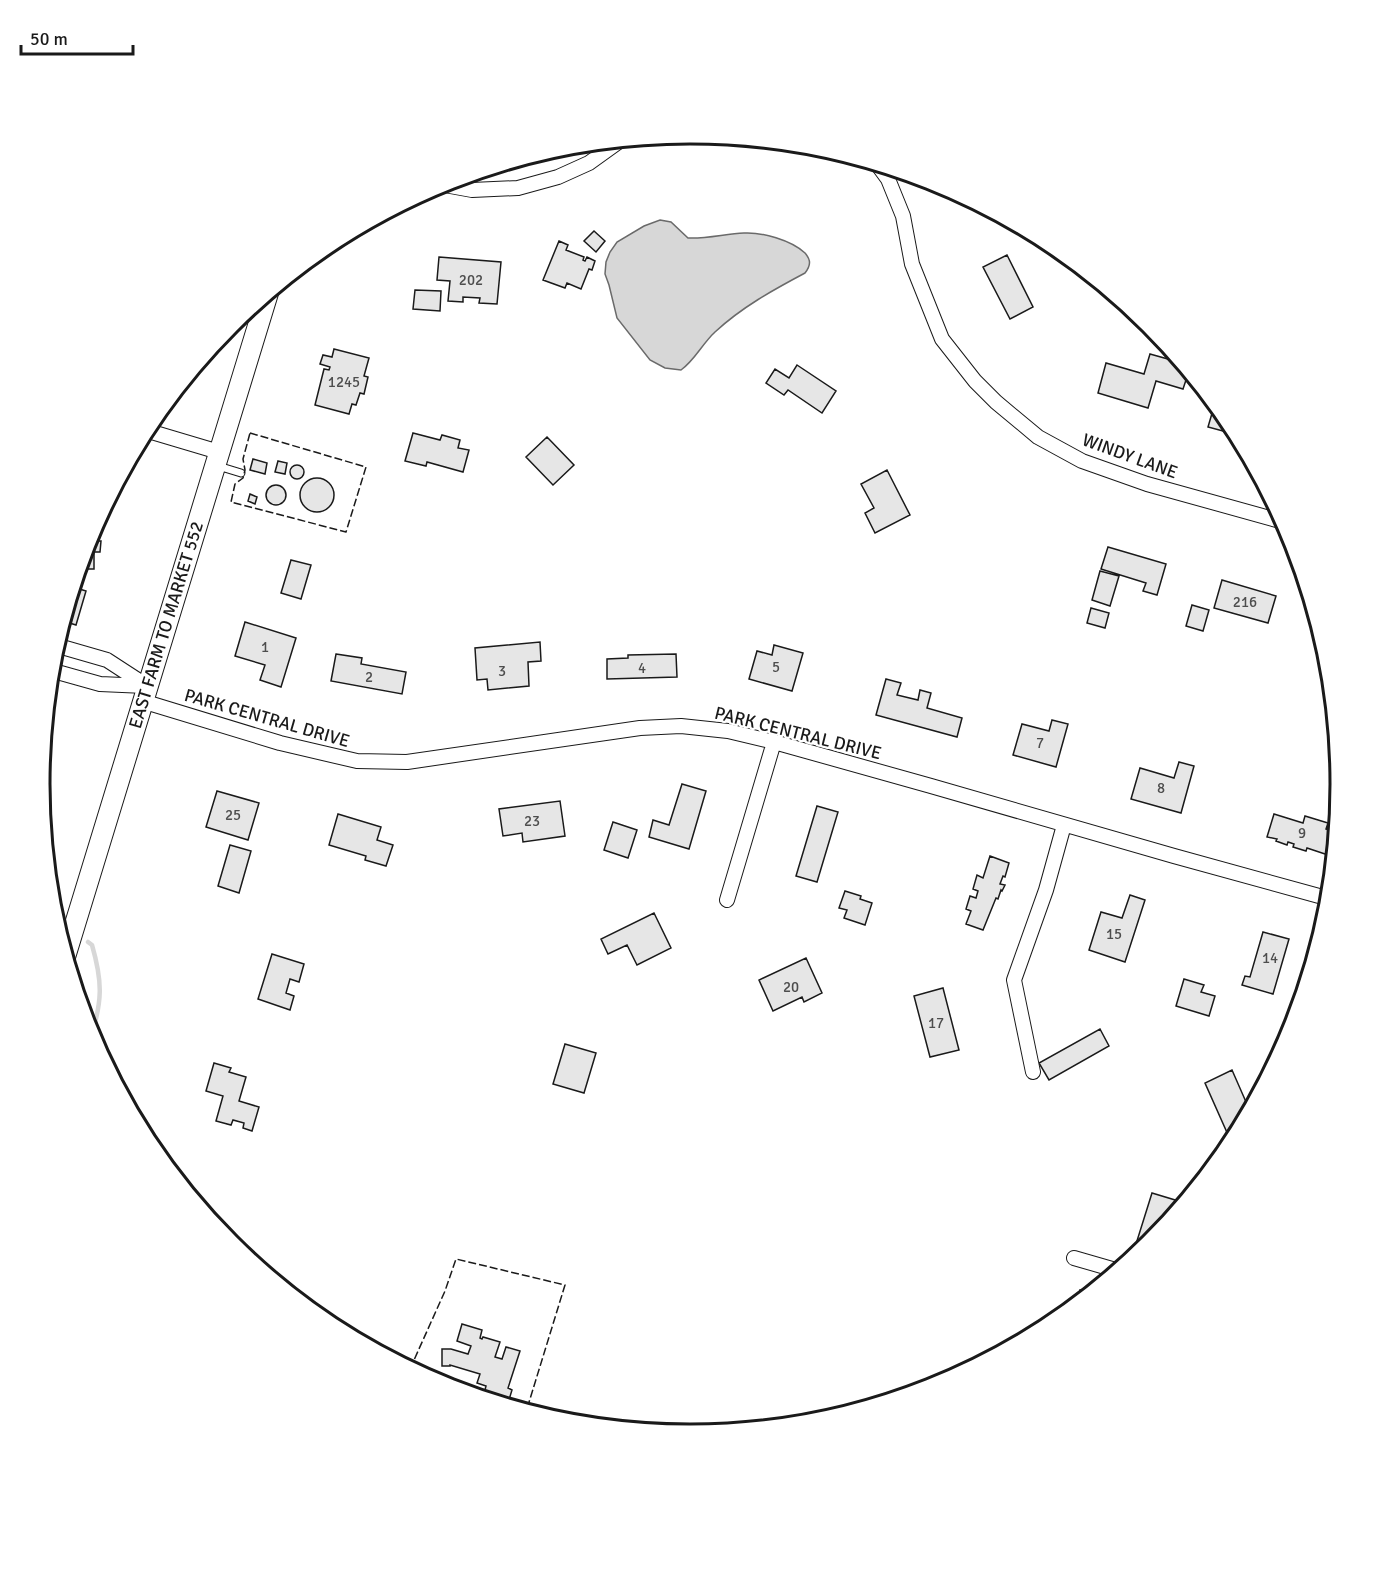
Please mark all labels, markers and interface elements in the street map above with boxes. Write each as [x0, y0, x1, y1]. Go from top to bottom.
scale bar [21, 18, 134, 56]
text: 50 m [30, 28, 68, 50]
house number: 202 [459, 271, 483, 289]
house number: 1245 [328, 373, 360, 391]
street label: WINDY LANE [1079, 429, 1181, 483]
street label: EAST FARM TO MARKET 552 [124, 519, 208, 731]
house number: 216 [1233, 593, 1257, 611]
house number: 1 [261, 638, 269, 656]
house number: 5 [772, 658, 780, 676]
house number: 4 [638, 659, 646, 677]
house number: 3 [498, 662, 506, 680]
house number: 2 [365, 668, 373, 686]
street label: PARK CENTRAL DRIVE [182, 684, 352, 752]
street label: PARK CENTRAL DRIVE [712, 702, 884, 764]
house number: 7 [1036, 734, 1044, 752]
house number: 8 [1157, 779, 1165, 797]
house number: 25 [225, 806, 241, 824]
house number: 23 [524, 812, 540, 830]
house number: 9 [1298, 824, 1306, 842]
house number: 15 [1106, 925, 1122, 943]
house number: 14 [1262, 949, 1278, 967]
house number: 20 [783, 978, 799, 996]
house number: 17 [928, 1014, 944, 1032]

